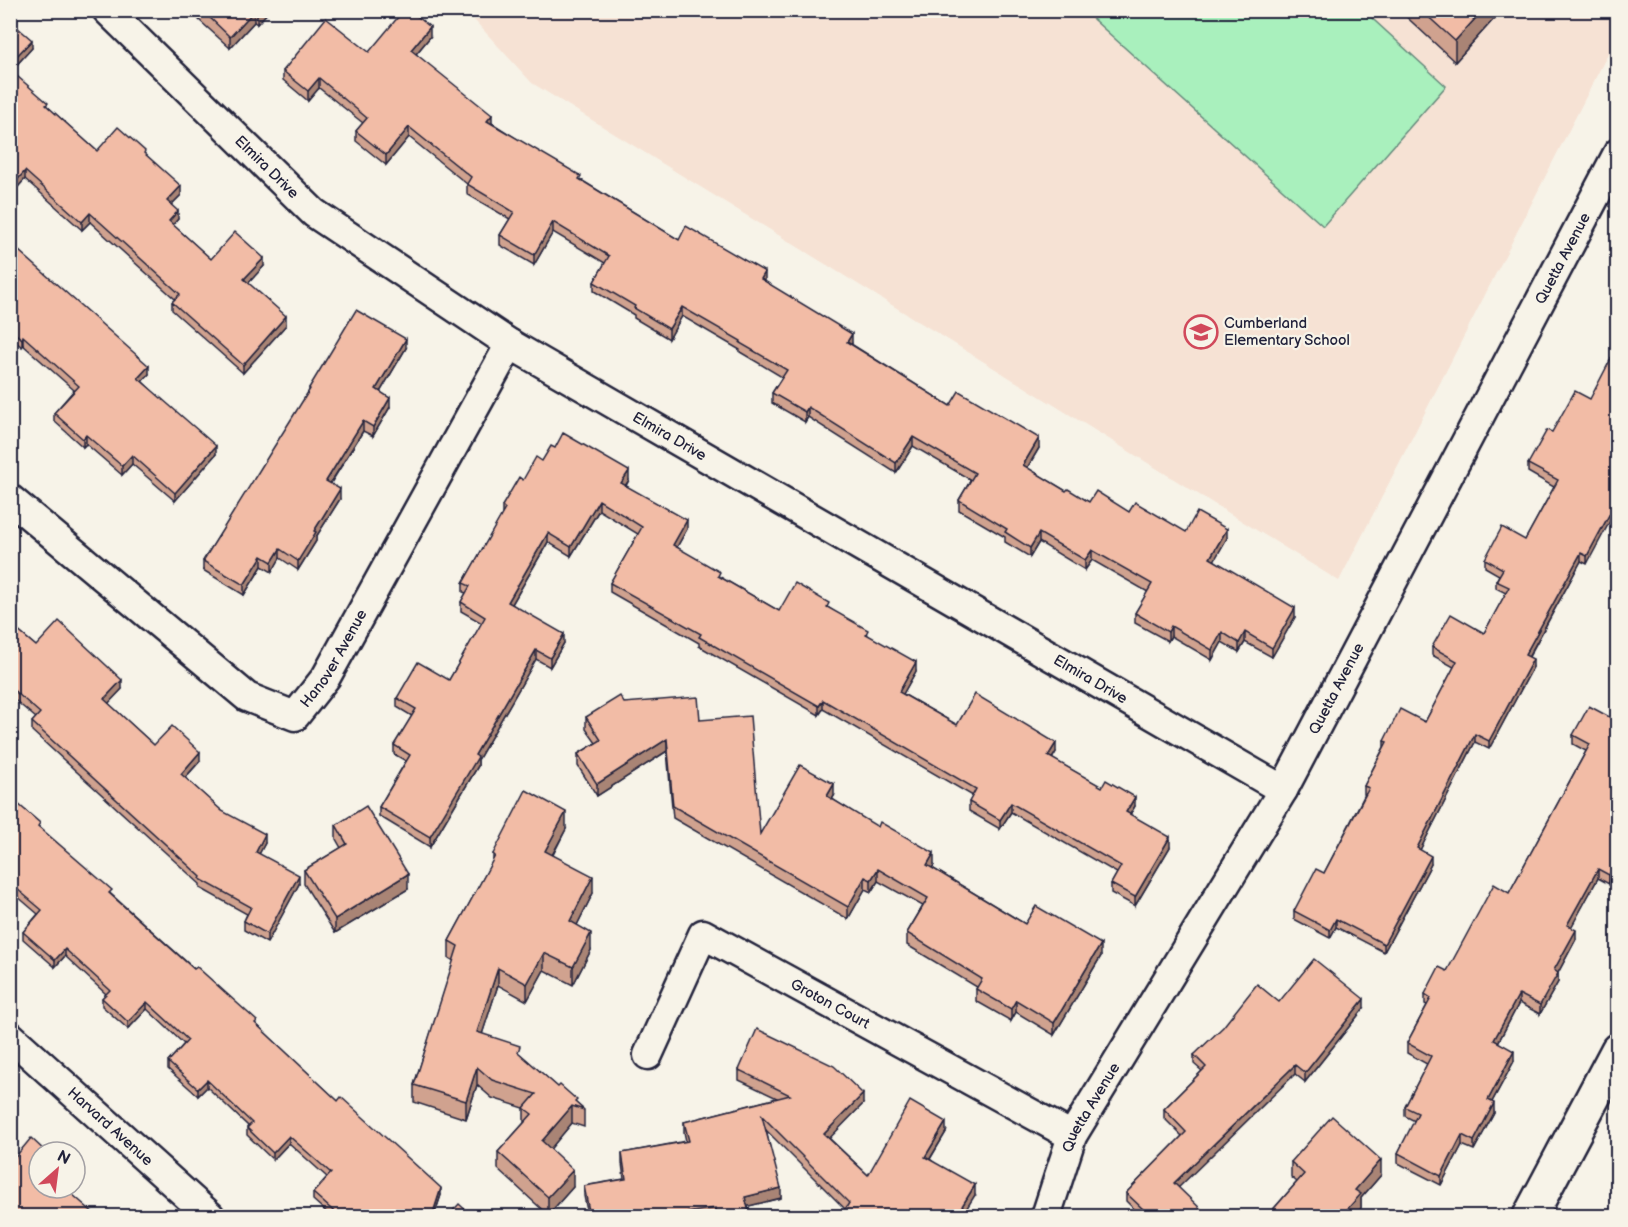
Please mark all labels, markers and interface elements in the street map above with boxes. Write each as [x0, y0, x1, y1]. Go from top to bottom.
street label: Elmira Drive [231, 132, 303, 203]
street label: Quetta Avenue [1531, 210, 1595, 308]
school or university icon: Cumberland Elementary School [1183, 314, 1219, 350]
place label: Cumberland Elementary School [1224, 314, 1350, 350]
street label: Elmira Drive [629, 408, 710, 465]
street label: Hanover Avenue [296, 606, 371, 712]
street label: Quetta Avenue [1305, 640, 1369, 738]
street label: Elmira Drive [1050, 651, 1131, 708]
street label: Groton Court [787, 975, 873, 1034]
street label: Quetta Avenue [1058, 1059, 1124, 1155]
street label: Harvard Avenue [63, 1083, 157, 1170]
north arrow [27, 1140, 87, 1200]
text: N [54, 1147, 73, 1169]

